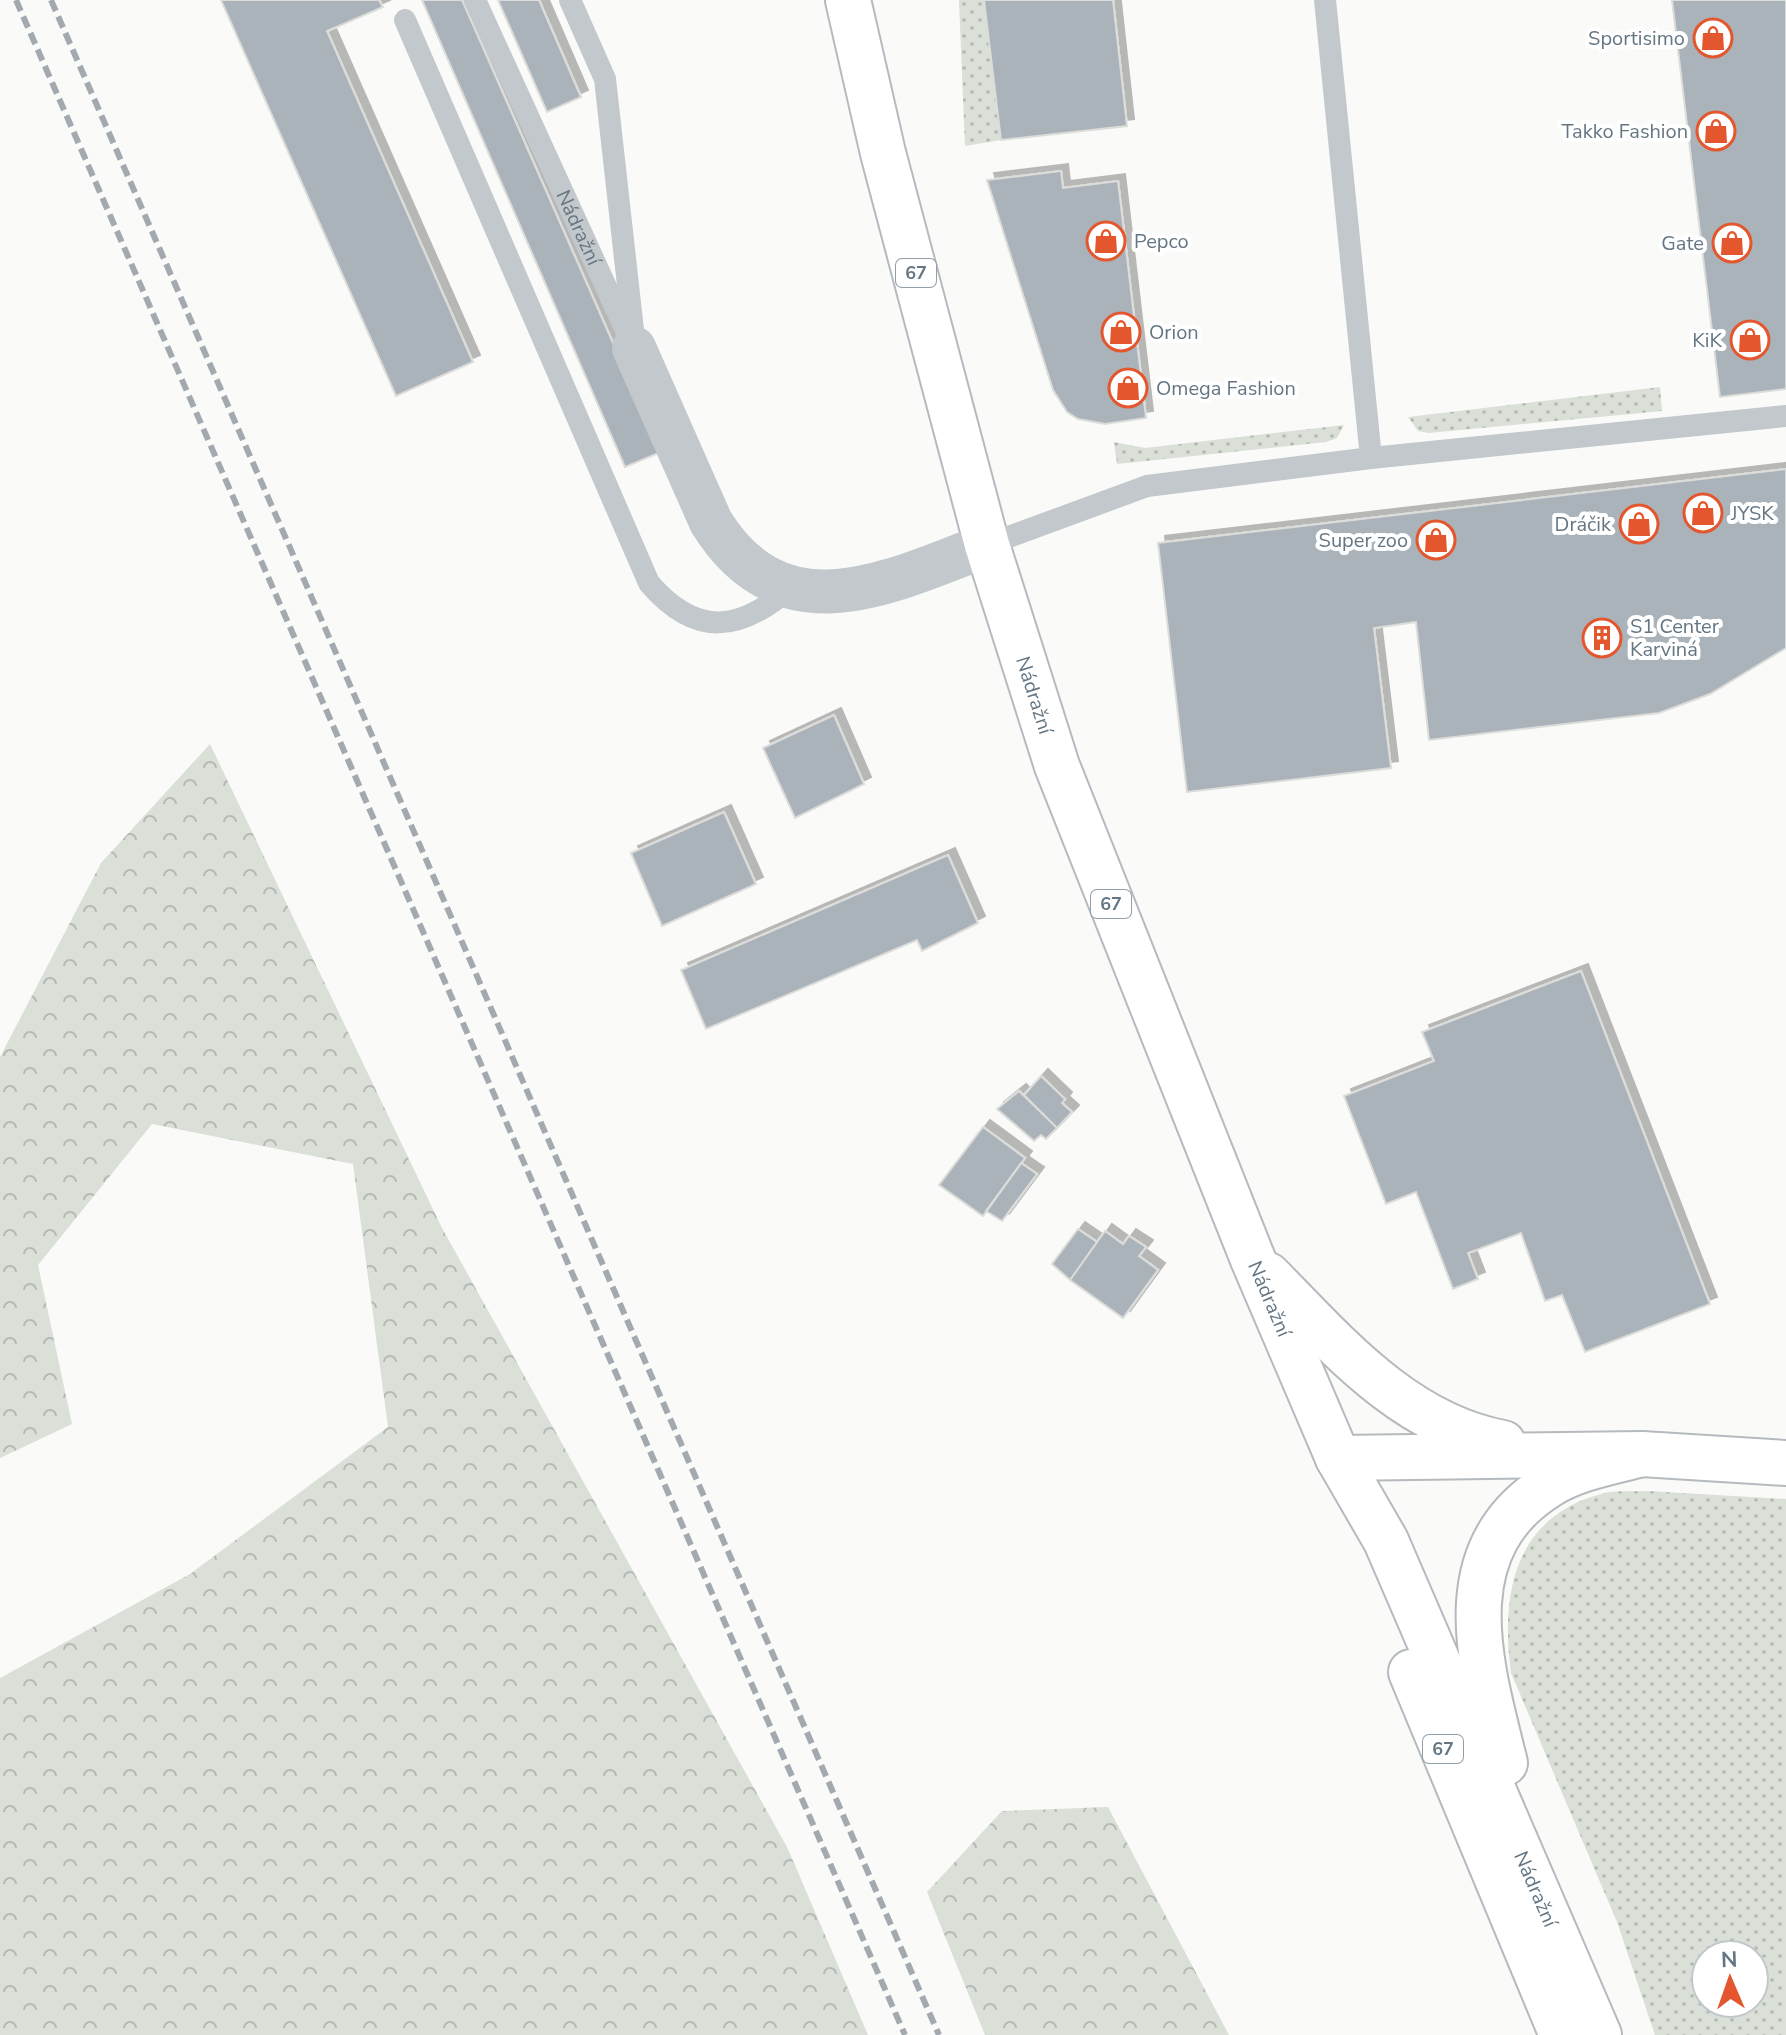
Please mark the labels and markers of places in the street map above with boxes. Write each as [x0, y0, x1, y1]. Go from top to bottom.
shop icon: Sportisimo [1692, 17, 1734, 59]
place label: Sportisimo [1588, 25, 1685, 52]
shop icon: Takko Fashion [1695, 110, 1737, 152]
place label: Takko Fashion [1562, 118, 1688, 145]
shop icon: Pepco [1085, 220, 1127, 262]
shop icon: Gate [1711, 222, 1753, 264]
place label: Pepco [1134, 228, 1189, 255]
place label: Gate [1661, 230, 1704, 257]
shop icon: Orion [1100, 311, 1142, 353]
place label: Orion [1149, 319, 1199, 346]
shop icon: KiK [1729, 319, 1771, 361]
place label: KiK [1692, 327, 1722, 354]
shop icon: Omega Fashion [1107, 367, 1149, 409]
place label: Omega Fashion [1156, 375, 1296, 402]
shop icon: JYSK [1682, 492, 1724, 534]
place label: JYSK [1730, 500, 1774, 527]
shop icon: Dráčik [1618, 503, 1660, 545]
place label: Dráčik [1555, 511, 1612, 538]
shop icon: Super zoo [1415, 519, 1457, 561]
place label: Super zoo [1319, 527, 1408, 554]
place label: S1 Center Karviná [1630, 613, 1719, 663]
building icon: S1 Center Karviná [1581, 617, 1623, 659]

